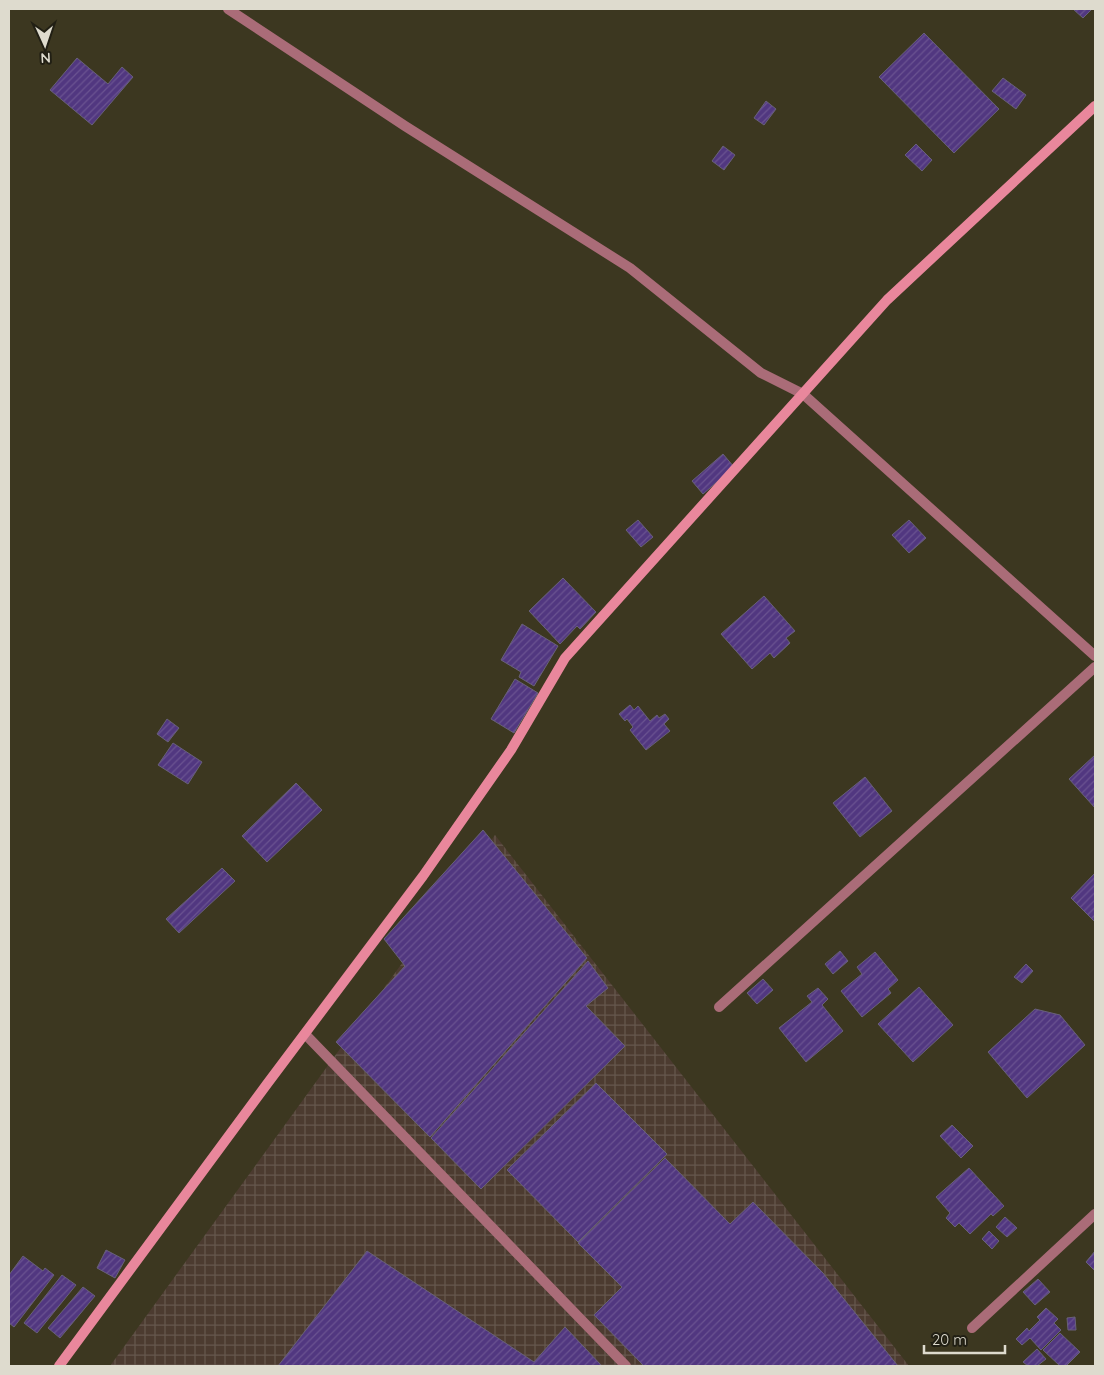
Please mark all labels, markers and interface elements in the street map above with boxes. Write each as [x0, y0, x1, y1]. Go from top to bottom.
north arrow [20, 20, 70, 70]
text: N [40, 49, 51, 67]
scale bar [924, 1322, 1005, 1354]
text: 20 m [932, 1330, 967, 1349]

